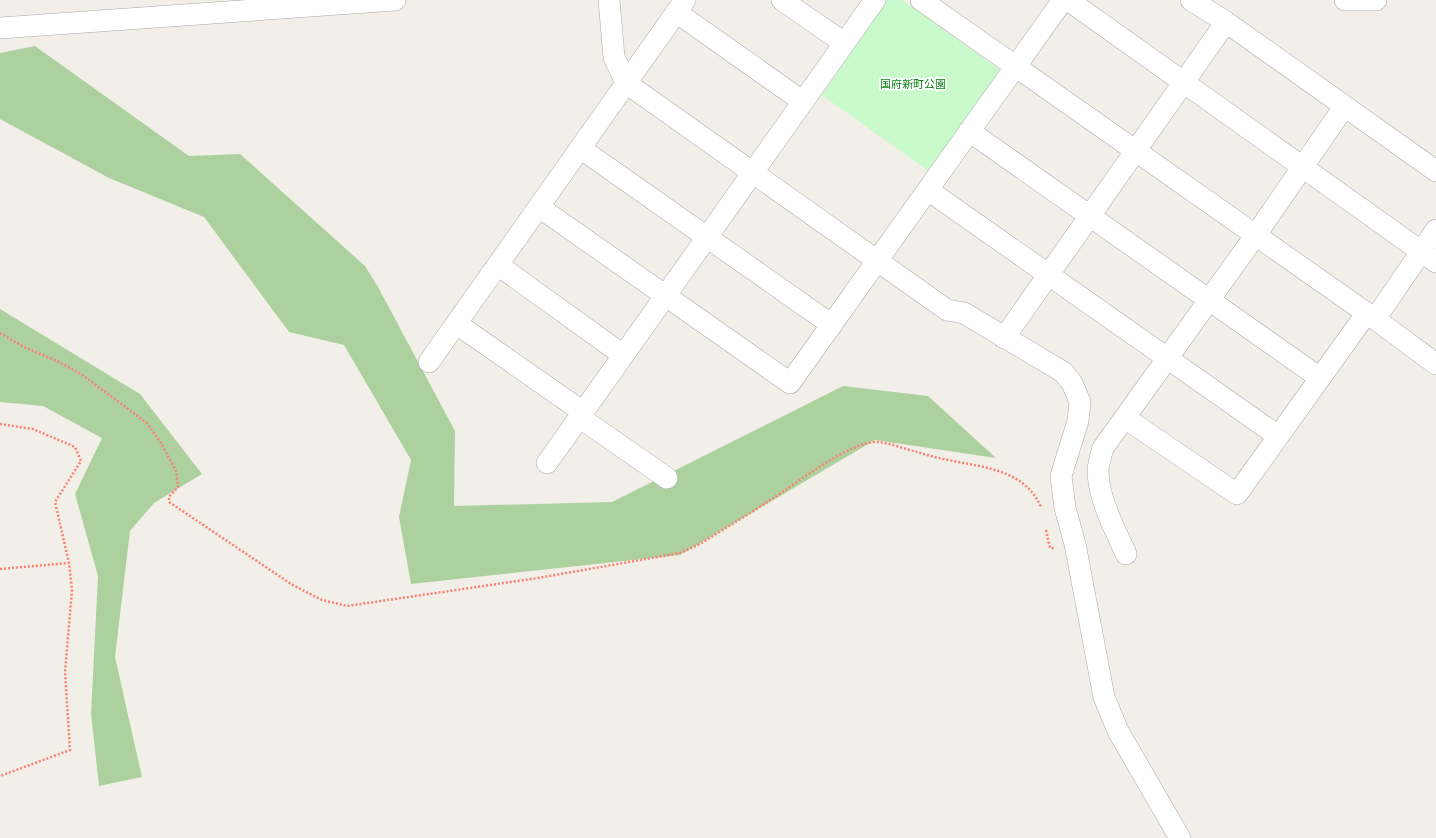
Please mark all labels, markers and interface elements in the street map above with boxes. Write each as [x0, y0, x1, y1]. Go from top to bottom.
park label: 国府新町公園 [880, 77, 946, 90]

